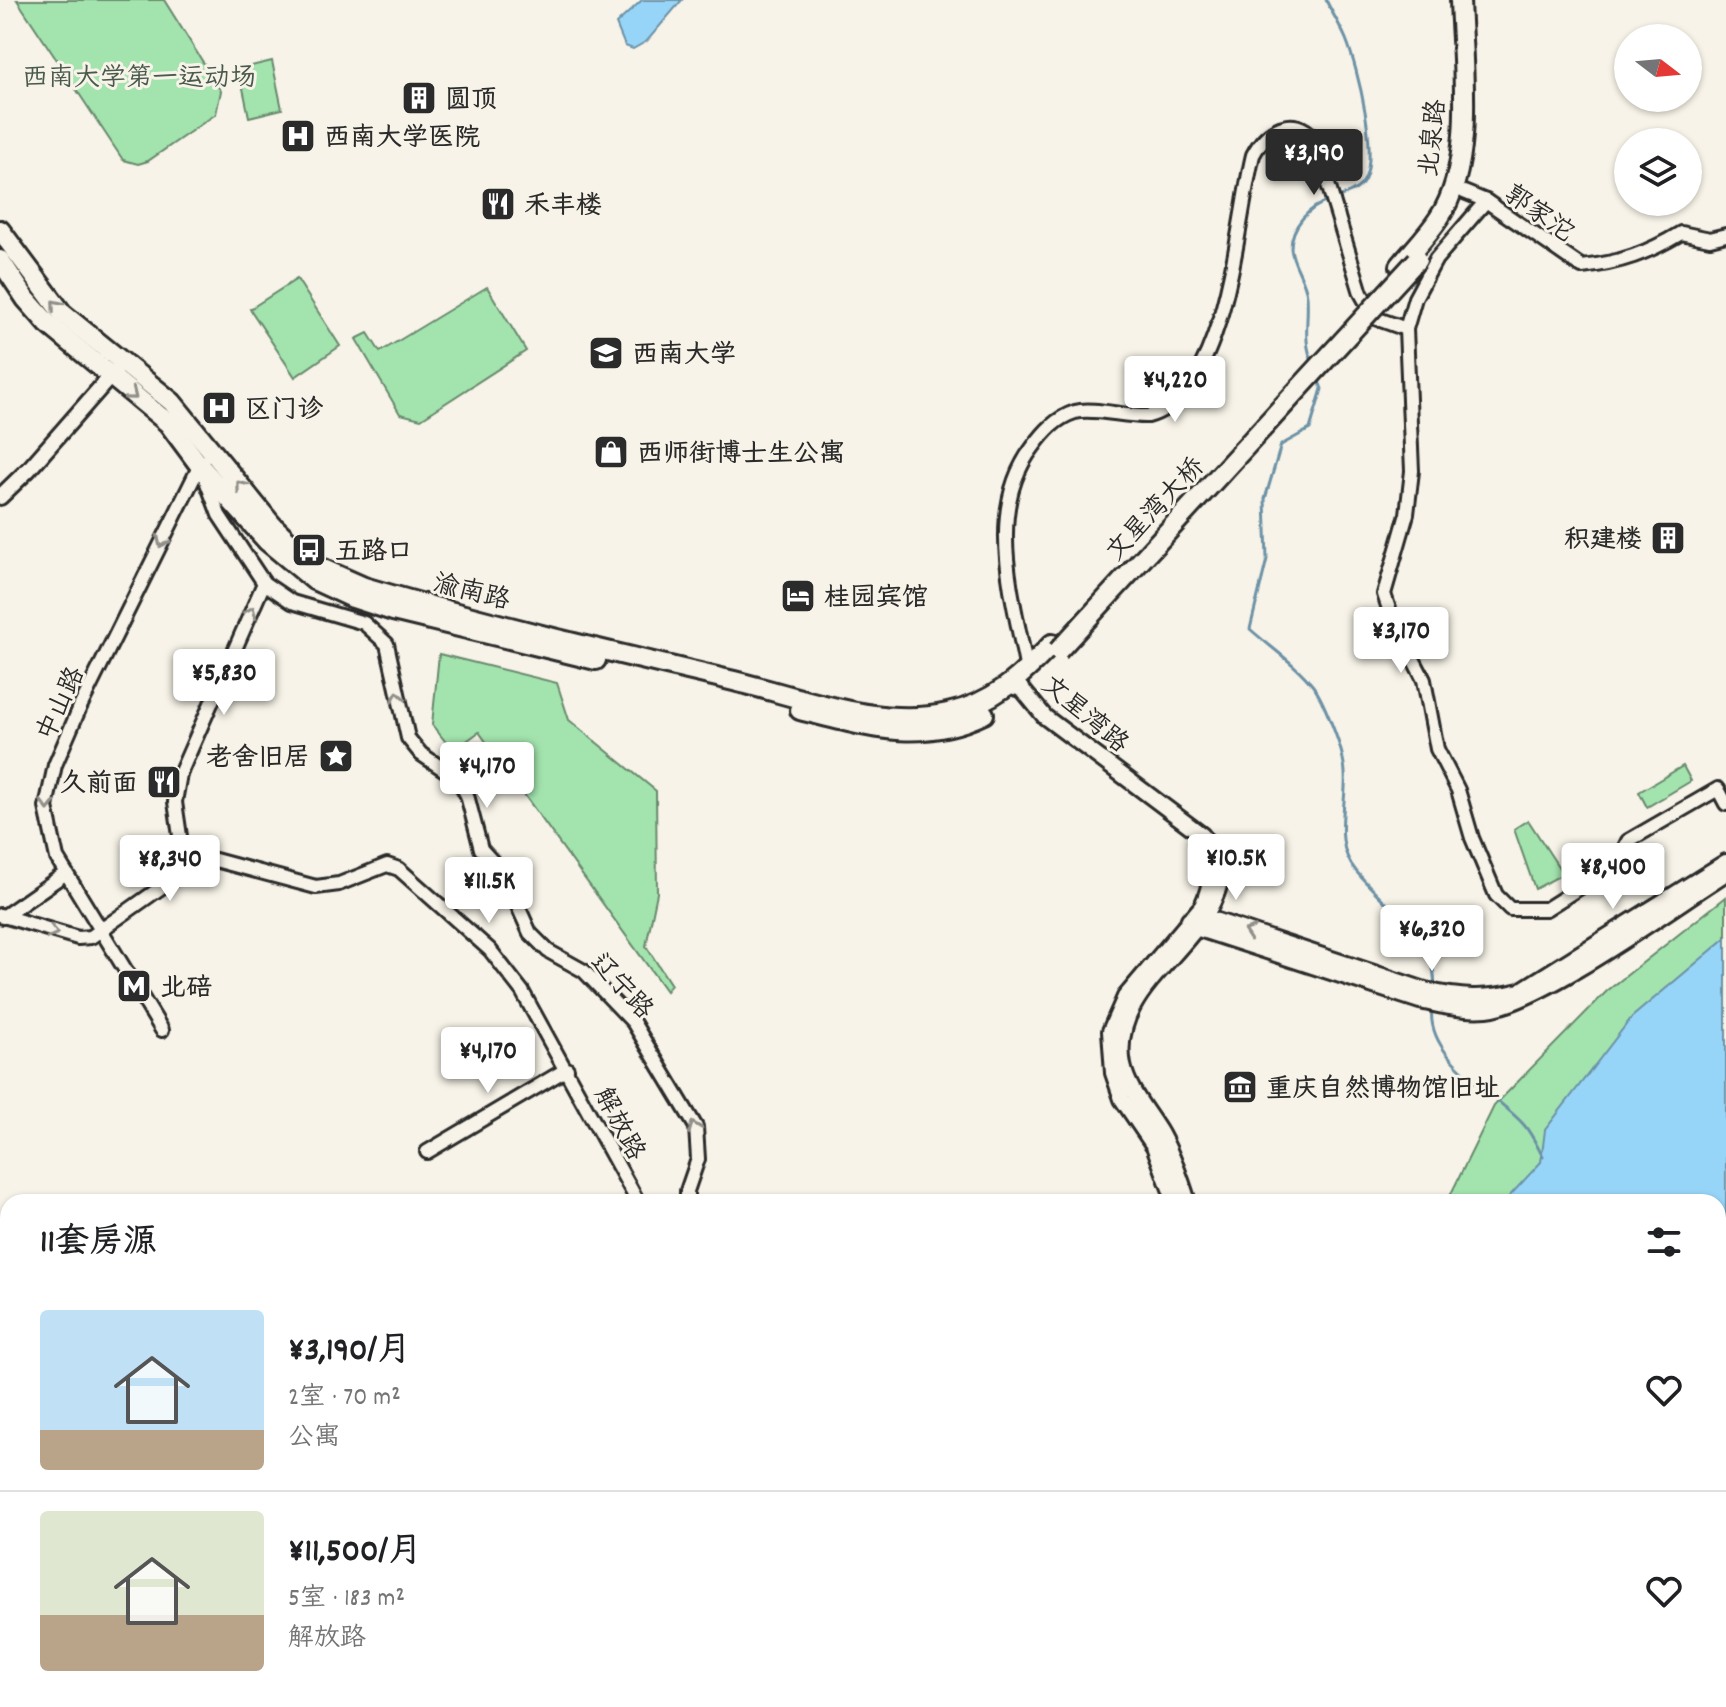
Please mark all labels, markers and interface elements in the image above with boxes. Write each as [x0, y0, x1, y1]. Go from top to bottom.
north arrow [1614, 24, 1702, 112]
map controls [1614, 24, 1702, 216]
park label: 西南大学第一运动场 [22, 61, 256, 98]
building icon: 圆顶 [400, 79, 438, 117]
place label: 圆顶 [445, 83, 497, 120]
street label: 北泉路 [1412, 98, 1457, 179]
hospital icon: 西南大学医院 [279, 117, 317, 155]
place label: 西南大学医院 [324, 121, 480, 158]
button: layers [1614, 128, 1702, 216]
pin: ¥3,190 [1249, 129, 1379, 197]
text: ¥3,190 [1284, 136, 1344, 173]
street label: 郭家沱 [1495, 177, 1581, 252]
restaurant icon: 禾丰楼 [479, 185, 517, 223]
place label: 禾丰楼 [524, 189, 602, 226]
one-way arrow [51, 300, 66, 315]
school or university icon: 西南大学 [587, 334, 625, 372]
place label: 西南大学 [632, 338, 736, 375]
pin: ¥4,220 [1110, 356, 1240, 424]
text: ¥4,220 [1142, 363, 1208, 400]
one-way arrow [123, 385, 138, 399]
hospital icon: 区门诊 [200, 389, 238, 427]
place label: 区门诊 [245, 393, 324, 430]
shop icon: 西师街博士生公寓 [592, 433, 630, 471]
place label: 西师街博士生公寓 [637, 437, 845, 474]
street label: 文星湾大桥 [1099, 450, 1214, 571]
one-way arrow [236, 481, 251, 495]
building icon: 积建楼 [1649, 519, 1687, 557]
place label: 积建楼 [1564, 523, 1642, 560]
bus stop icon: 五路口 [290, 531, 328, 569]
one-way arrow [156, 534, 172, 549]
place label: 五路口 [335, 535, 413, 572]
street label: 渝南路 [429, 566, 513, 621]
hotel icon: 桂园宾馆 [779, 577, 817, 615]
place label: 桂园宾馆 [824, 581, 928, 618]
one-way arrow [241, 606, 257, 620]
pin: ¥3,170 [1336, 607, 1466, 675]
text: ¥3,170 [1372, 614, 1430, 651]
pin: ¥5,830 [159, 649, 289, 717]
text: ¥5,830 [191, 656, 257, 693]
street label: 中山路 [29, 661, 95, 748]
street label: 文星湾路 [1032, 668, 1135, 763]
one-way arrow [390, 690, 407, 704]
place icon: 老舍旧居 [317, 737, 355, 775]
place label: 老舍旧居 [206, 741, 310, 778]
pin: ¥4,170 [422, 742, 552, 810]
text: ¥4,170 [458, 749, 516, 786]
restaurant icon: 久前面 [145, 763, 183, 801]
place label: 久前面 [60, 767, 138, 804]
one-way arrow [39, 799, 57, 811]
pin: ¥10.5K [1171, 834, 1301, 902]
pin: ¥8,340 [105, 835, 235, 903]
text: ¥10.5K [1206, 841, 1266, 878]
text: ¥8,340 [138, 842, 202, 879]
pin: ¥8,400 [1548, 843, 1678, 911]
text: ¥8,400 [1579, 850, 1647, 887]
pin: ¥11.5K [424, 857, 554, 925]
text: ¥11.5K [463, 864, 515, 901]
pin: ¥6,320 [1367, 905, 1497, 973]
text: ¥6,320 [1398, 912, 1466, 949]
one-way arrow [46, 923, 59, 940]
one-way arrow [1243, 925, 1257, 941]
street label: 辽宁路 [580, 946, 661, 1029]
metro station icon: 北碚 [115, 967, 153, 1005]
place label: 北碚 [160, 971, 212, 1008]
pin: ¥4,170 [423, 1027, 553, 1095]
text: ¥4,170 [459, 1034, 517, 1071]
museum icon: 重庆自然博物馆旧址 [1221, 1068, 1259, 1106]
place label: 重庆自然博物馆旧址 [1266, 1072, 1500, 1109]
street label: 解放路 [583, 1082, 653, 1168]
one-way arrow [687, 1121, 703, 1135]
text: 11套房源 [40, 1220, 157, 1269]
icon: filters [1642, 1220, 1686, 1264]
text: ¥3,190/月 [288, 1328, 411, 1377]
icon: home [104, 1342, 200, 1438]
icon: heart [1642, 1368, 1686, 1412]
text: 2室 · 70 m² [288, 1380, 401, 1417]
text: 公寓 [288, 1420, 340, 1457]
text: ¥11,500/月 [288, 1529, 422, 1578]
icon: home [104, 1543, 200, 1639]
icon: heart [1642, 1569, 1686, 1613]
text: 5室 · 183 m² [288, 1581, 405, 1618]
text: 解放路 [288, 1621, 366, 1658]

